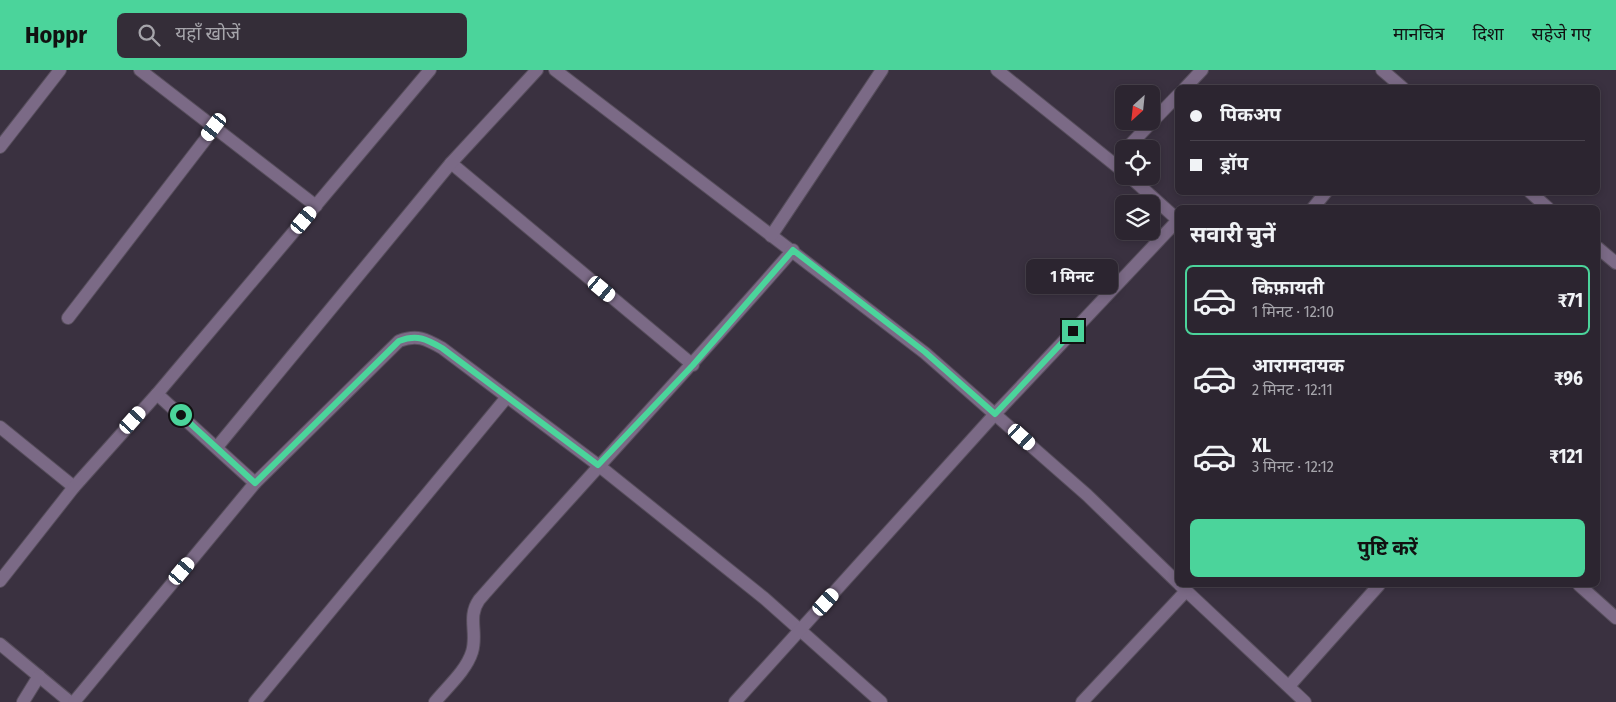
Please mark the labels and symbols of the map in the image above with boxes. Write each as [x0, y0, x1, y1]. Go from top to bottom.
north arrow [1115, 85, 1160, 130]
car [198, 111, 229, 143]
car [288, 204, 319, 236]
callout: 1 मिनट [1027, 258, 1119, 294]
car [585, 274, 618, 304]
route end [1062, 320, 1084, 342]
car [117, 404, 148, 436]
route start [170, 404, 192, 426]
car [1005, 421, 1038, 453]
car [166, 555, 197, 587]
car [810, 586, 841, 618]

